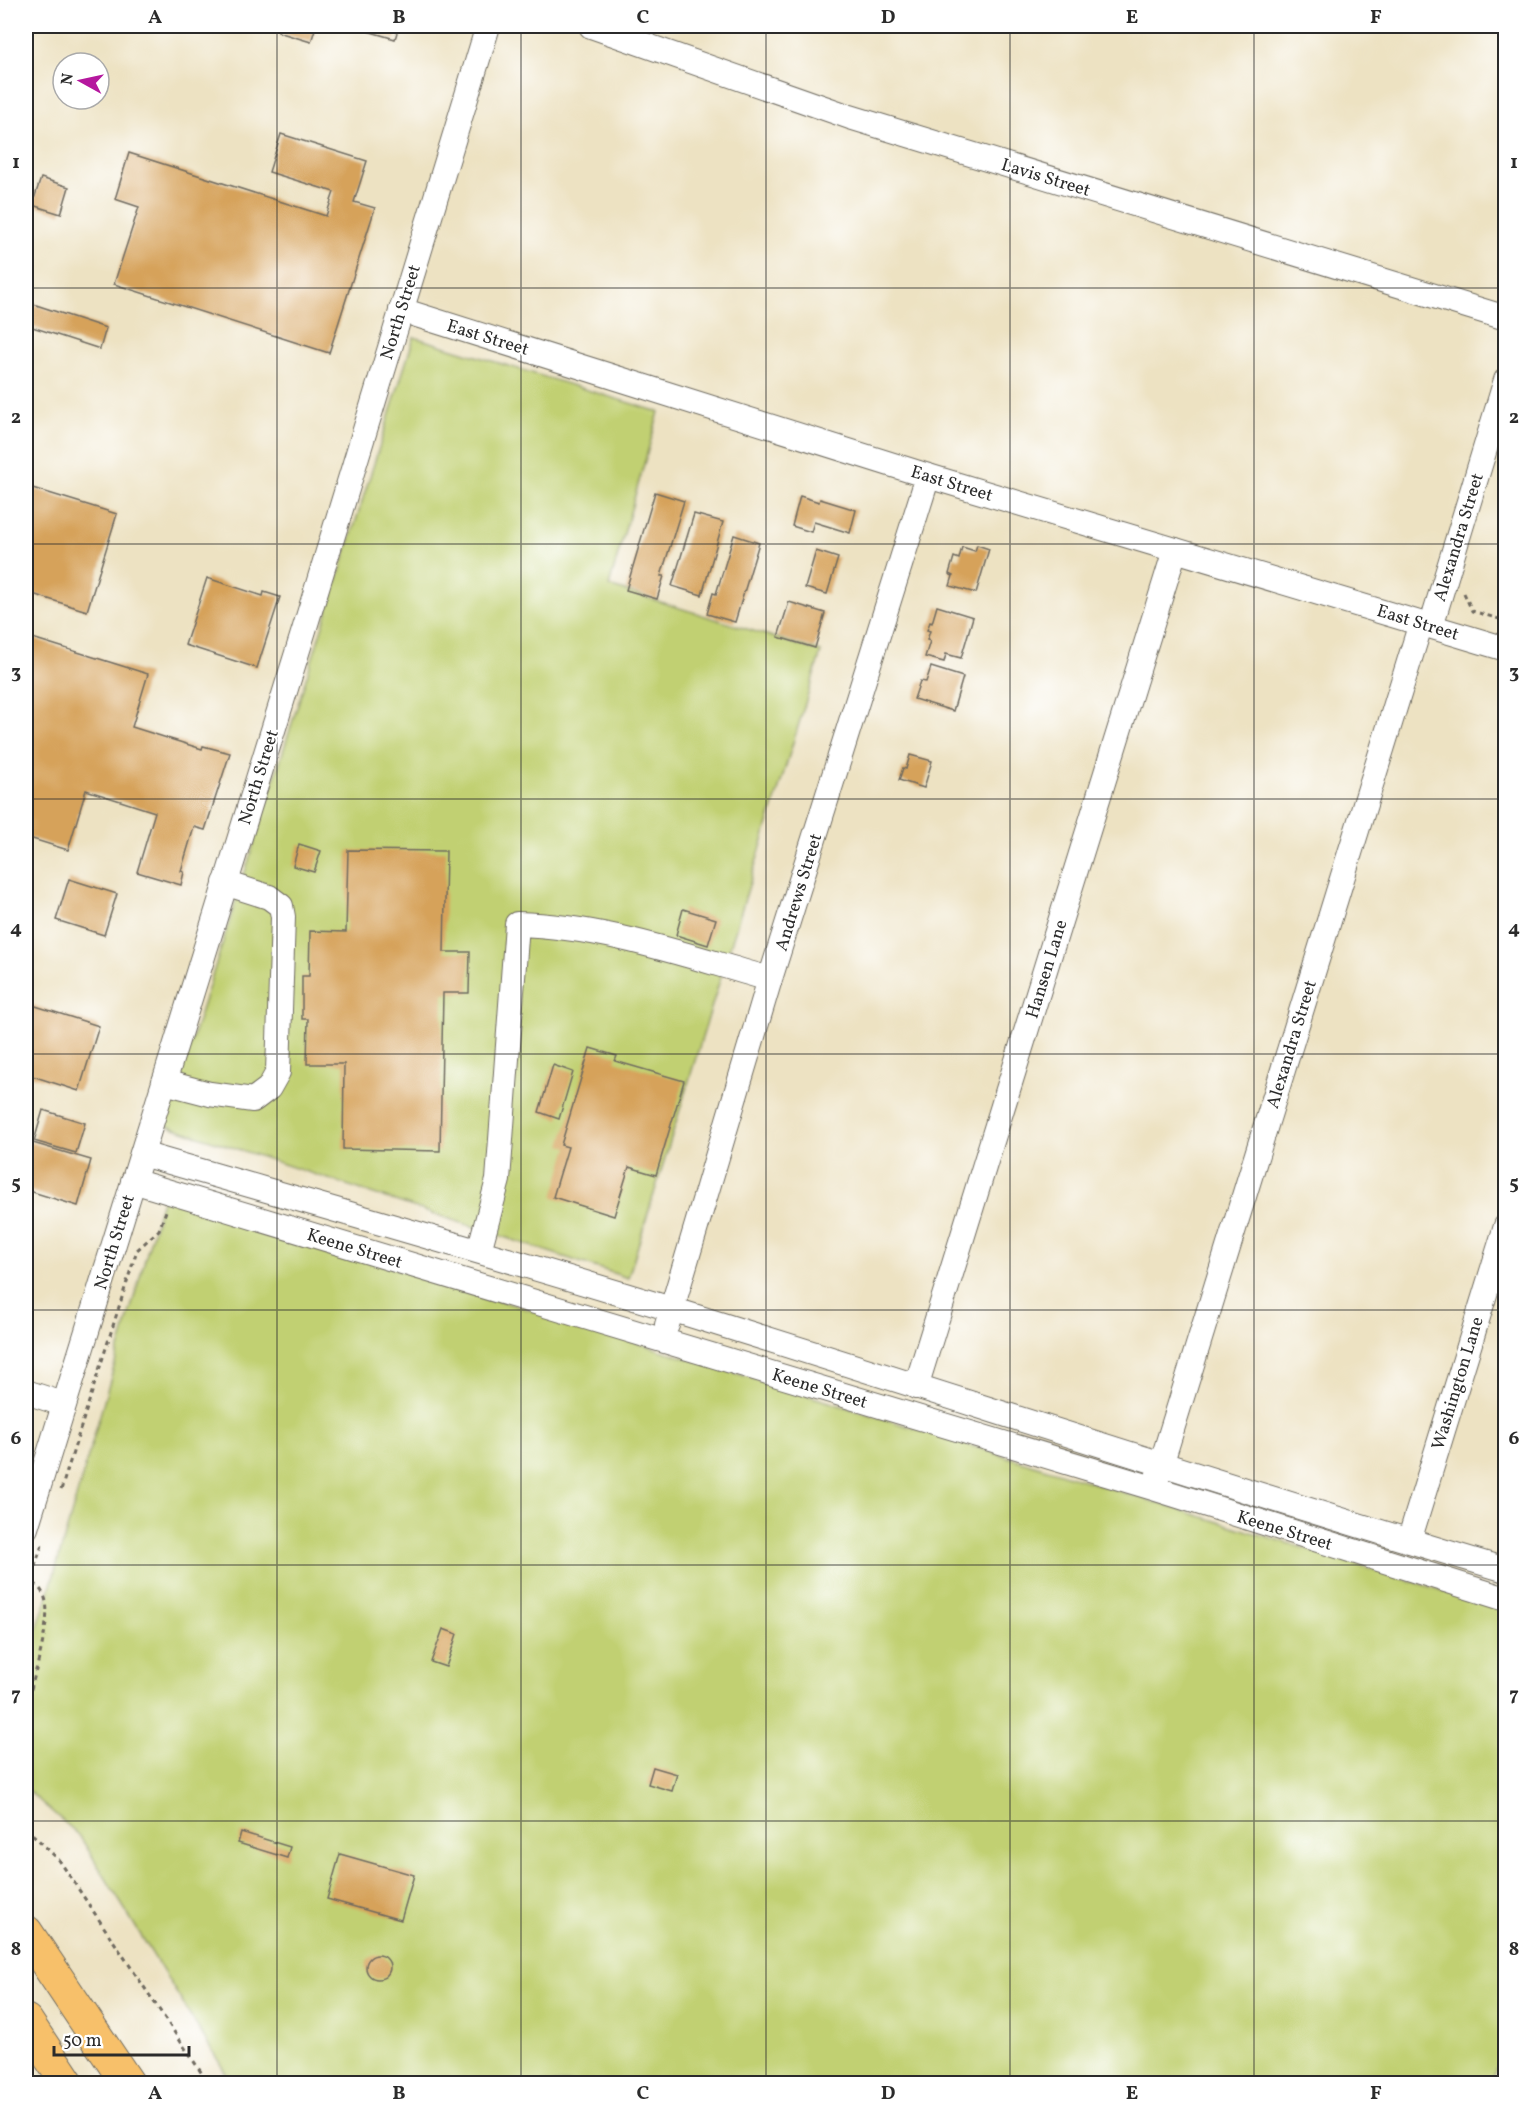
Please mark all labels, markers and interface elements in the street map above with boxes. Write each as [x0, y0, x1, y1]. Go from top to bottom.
text: A [148, 4, 162, 32]
text: B [392, 4, 406, 32]
text: C [637, 4, 650, 32]
text: D [881, 4, 895, 32]
text: E [1126, 4, 1138, 32]
text: F [1370, 4, 1382, 32]
north arrow [51, 51, 111, 111]
text: N [56, 72, 80, 86]
text: 1 [12, 149, 20, 177]
text: 1 [1510, 149, 1518, 177]
street label: Lavis Street [998, 153, 1093, 204]
street label: North Street [375, 262, 428, 363]
street label: East Street [443, 314, 532, 363]
text: 2 [11, 404, 21, 432]
text: 2 [1509, 404, 1519, 432]
street label: East Street [907, 460, 996, 509]
street label: Alexandra Street [1428, 470, 1491, 605]
street label: East Street [1373, 599, 1462, 648]
text: 3 [11, 659, 21, 687]
text: 3 [1509, 659, 1519, 687]
street label: North Street [233, 727, 286, 828]
street label: Andrews Street [770, 831, 829, 954]
text: 4 [10, 915, 22, 943]
text: 4 [1508, 915, 1520, 943]
street label: Hansen Lane [1021, 917, 1074, 1022]
street label: Alexandra Street [1261, 977, 1324, 1112]
text: 5 [11, 1170, 21, 1198]
text: 5 [1509, 1170, 1519, 1198]
street label: North Street [89, 1192, 142, 1293]
street label: Keene Street [304, 1223, 405, 1276]
street label: Washington Lane [1426, 1314, 1491, 1453]
street label: Keene Street [769, 1363, 870, 1416]
text: 6 [11, 1425, 22, 1453]
text: 6 [1509, 1425, 1520, 1453]
street label: Keene Street [1234, 1505, 1335, 1558]
text: 7 [11, 1681, 21, 1709]
text: 7 [1509, 1681, 1519, 1709]
text: 8 [11, 1936, 21, 1964]
text: 8 [1509, 1936, 1519, 1964]
scale bar [54, 2019, 189, 2057]
text: 50 m [63, 2029, 102, 2054]
text: A [148, 2080, 162, 2108]
text: B [392, 2080, 406, 2108]
text: C [637, 2080, 650, 2108]
text: D [881, 2080, 895, 2108]
text: E [1126, 2080, 1138, 2108]
text: F [1370, 2080, 1382, 2108]

